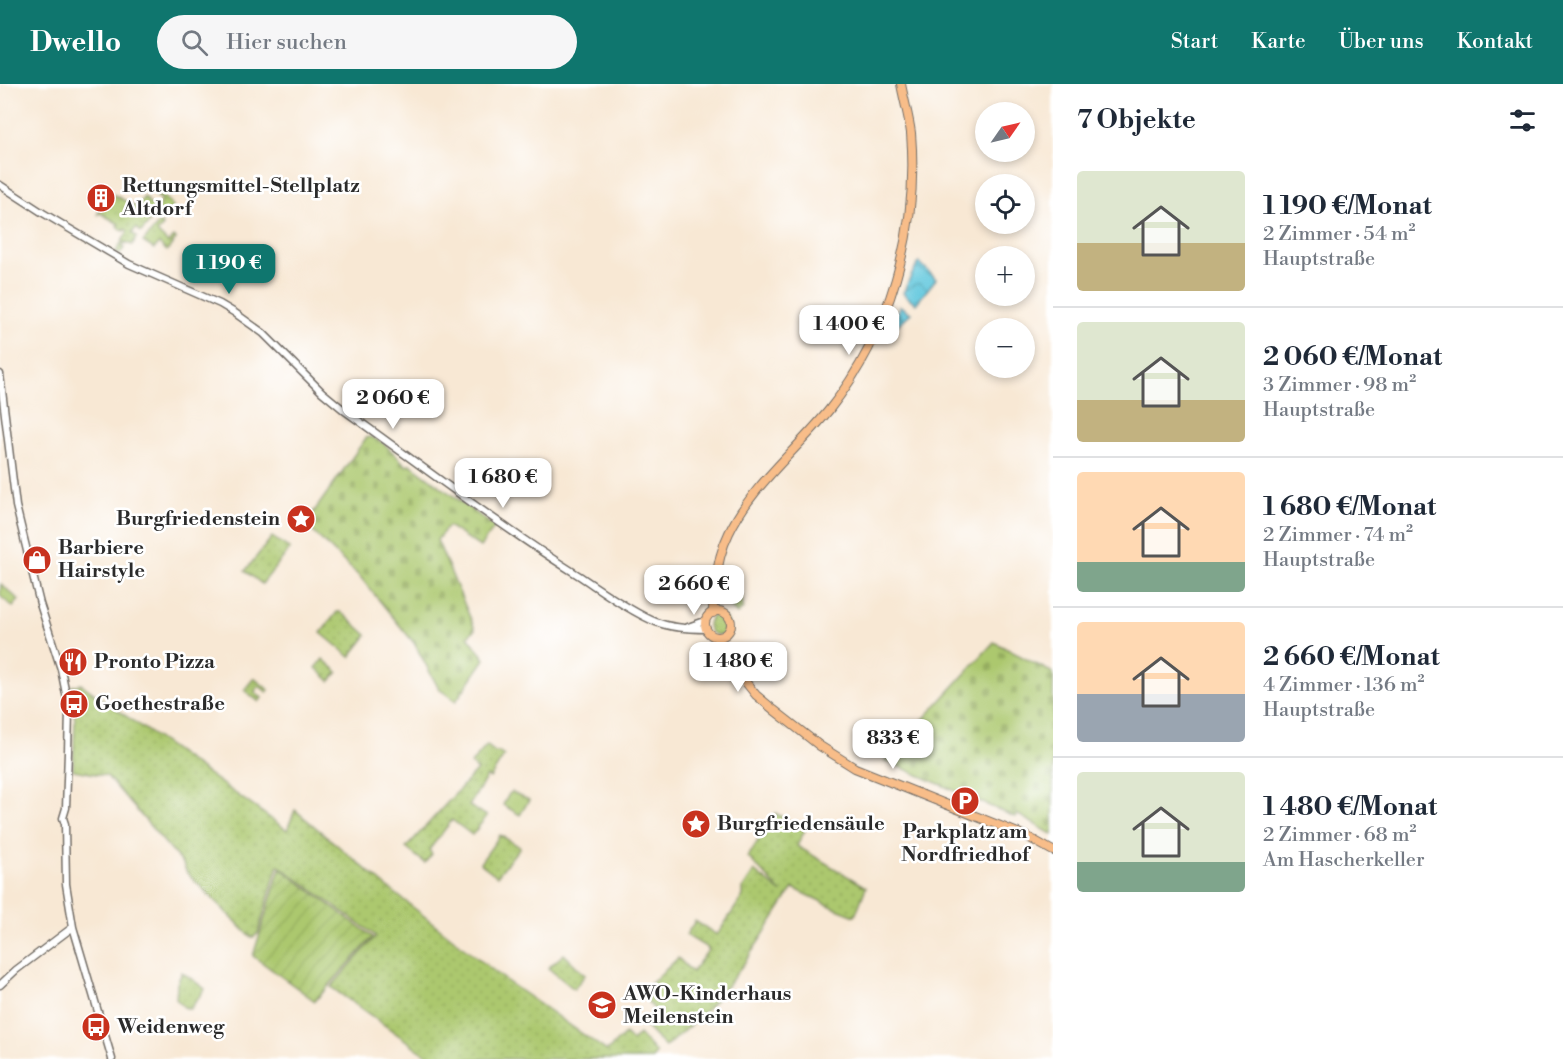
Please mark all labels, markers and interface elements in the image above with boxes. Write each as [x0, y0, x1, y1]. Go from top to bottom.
search box [157, 15, 577, 69]
text: Dwello [30, 25, 121, 60]
icon: search [178, 26, 211, 59]
text: Hier suchen [226, 29, 347, 56]
text: Start [1171, 29, 1218, 55]
text: Karte [1251, 29, 1306, 55]
text: Über uns [1339, 29, 1424, 55]
text: Kontakt [1457, 29, 1533, 55]
north arrow [975, 102, 1035, 162]
map controls [975, 102, 1035, 378]
text: 7 Objekte [1077, 104, 1196, 136]
icon: filters [1506, 104, 1539, 137]
place label: Rettungsmittel-Stellplatz Altdorf [121, 174, 360, 222]
button: locate [975, 174, 1035, 234]
building icon: Rettungsmittel-Stellplatz Altdorf [85, 182, 117, 214]
text: 1 190 €/Monat [1263, 190, 1432, 222]
icon: home [1125, 195, 1197, 267]
text: 2 Zimmer · 54 m² [1263, 222, 1415, 247]
pin: 1 190 € [174, 244, 284, 295]
button: + [975, 246, 1035, 306]
text: Hauptstraße [1263, 247, 1375, 272]
text: 1 190 € [196, 251, 262, 276]
pin: 1 400 € [794, 305, 904, 356]
text: 1 400 € [813, 312, 885, 337]
button: − [975, 318, 1035, 378]
text: 2 060 €/Monat [1263, 341, 1442, 373]
icon: home [1125, 346, 1197, 418]
text: 3 Zimmer · 98 m² [1263, 373, 1416, 398]
pin: 2 060 € [338, 379, 448, 430]
text: 2 060 € [356, 386, 430, 411]
text: Hauptstraße [1263, 398, 1375, 423]
pin: 1 680 € [448, 458, 558, 509]
text: 1 680 € [469, 465, 537, 490]
text: 1 680 €/Monat [1263, 491, 1436, 523]
icon: home [1125, 496, 1197, 568]
place icon: Burgfriedenstein [285, 503, 317, 535]
place label: Burgfriedenstein [116, 507, 281, 532]
text: 2 Zimmer · 74 m² [1263, 523, 1413, 548]
place label: Barbiere Hairstyle [58, 536, 145, 584]
shop icon: Barbiere Hairstyle [21, 544, 53, 576]
text: Hauptstraße [1263, 548, 1375, 573]
pin: 2 660 € [639, 565, 749, 616]
text: 2 660 € [658, 572, 730, 597]
text: 2 660 €/Monat [1263, 641, 1440, 673]
pin: 1 480 € [683, 642, 793, 693]
restaurant icon: Pronto Pizza [57, 646, 89, 678]
icon: home [1125, 646, 1197, 718]
text: 1 480 € [703, 649, 773, 674]
place label: Pronto Pizza [94, 650, 215, 675]
text: 4 Zimmer · 136 m² [1263, 673, 1424, 698]
bus stop icon: Goethestraße [58, 688, 90, 720]
place label: Goethestraße [95, 692, 225, 717]
text: Hauptstraße [1263, 698, 1375, 723]
pin: 833 € [851, 719, 935, 770]
text: 833 € [866, 726, 920, 751]
parking icon: Parkplatz am Nordfriedhof [949, 785, 981, 817]
text: 1 480 €/Monat [1263, 791, 1437, 823]
icon: home [1125, 796, 1197, 868]
place icon: Burgfriedensäule [680, 808, 712, 840]
place label: Burgfriedensäule [717, 812, 885, 837]
place label: Parkplatz am Nordfriedhof [901, 820, 1032, 868]
text: 2 Zimmer · 68 m² [1263, 823, 1417, 848]
text: Am Hascherkeller [1263, 848, 1425, 873]
place label: AWO-Kinderhaus Meilenstein [622, 982, 791, 1030]
school or university icon: AWO-Kinderhaus Meilenstein [586, 989, 618, 1021]
bus stop icon: Weidenweg [80, 1011, 112, 1043]
place label: Weidenweg [116, 1015, 225, 1040]

